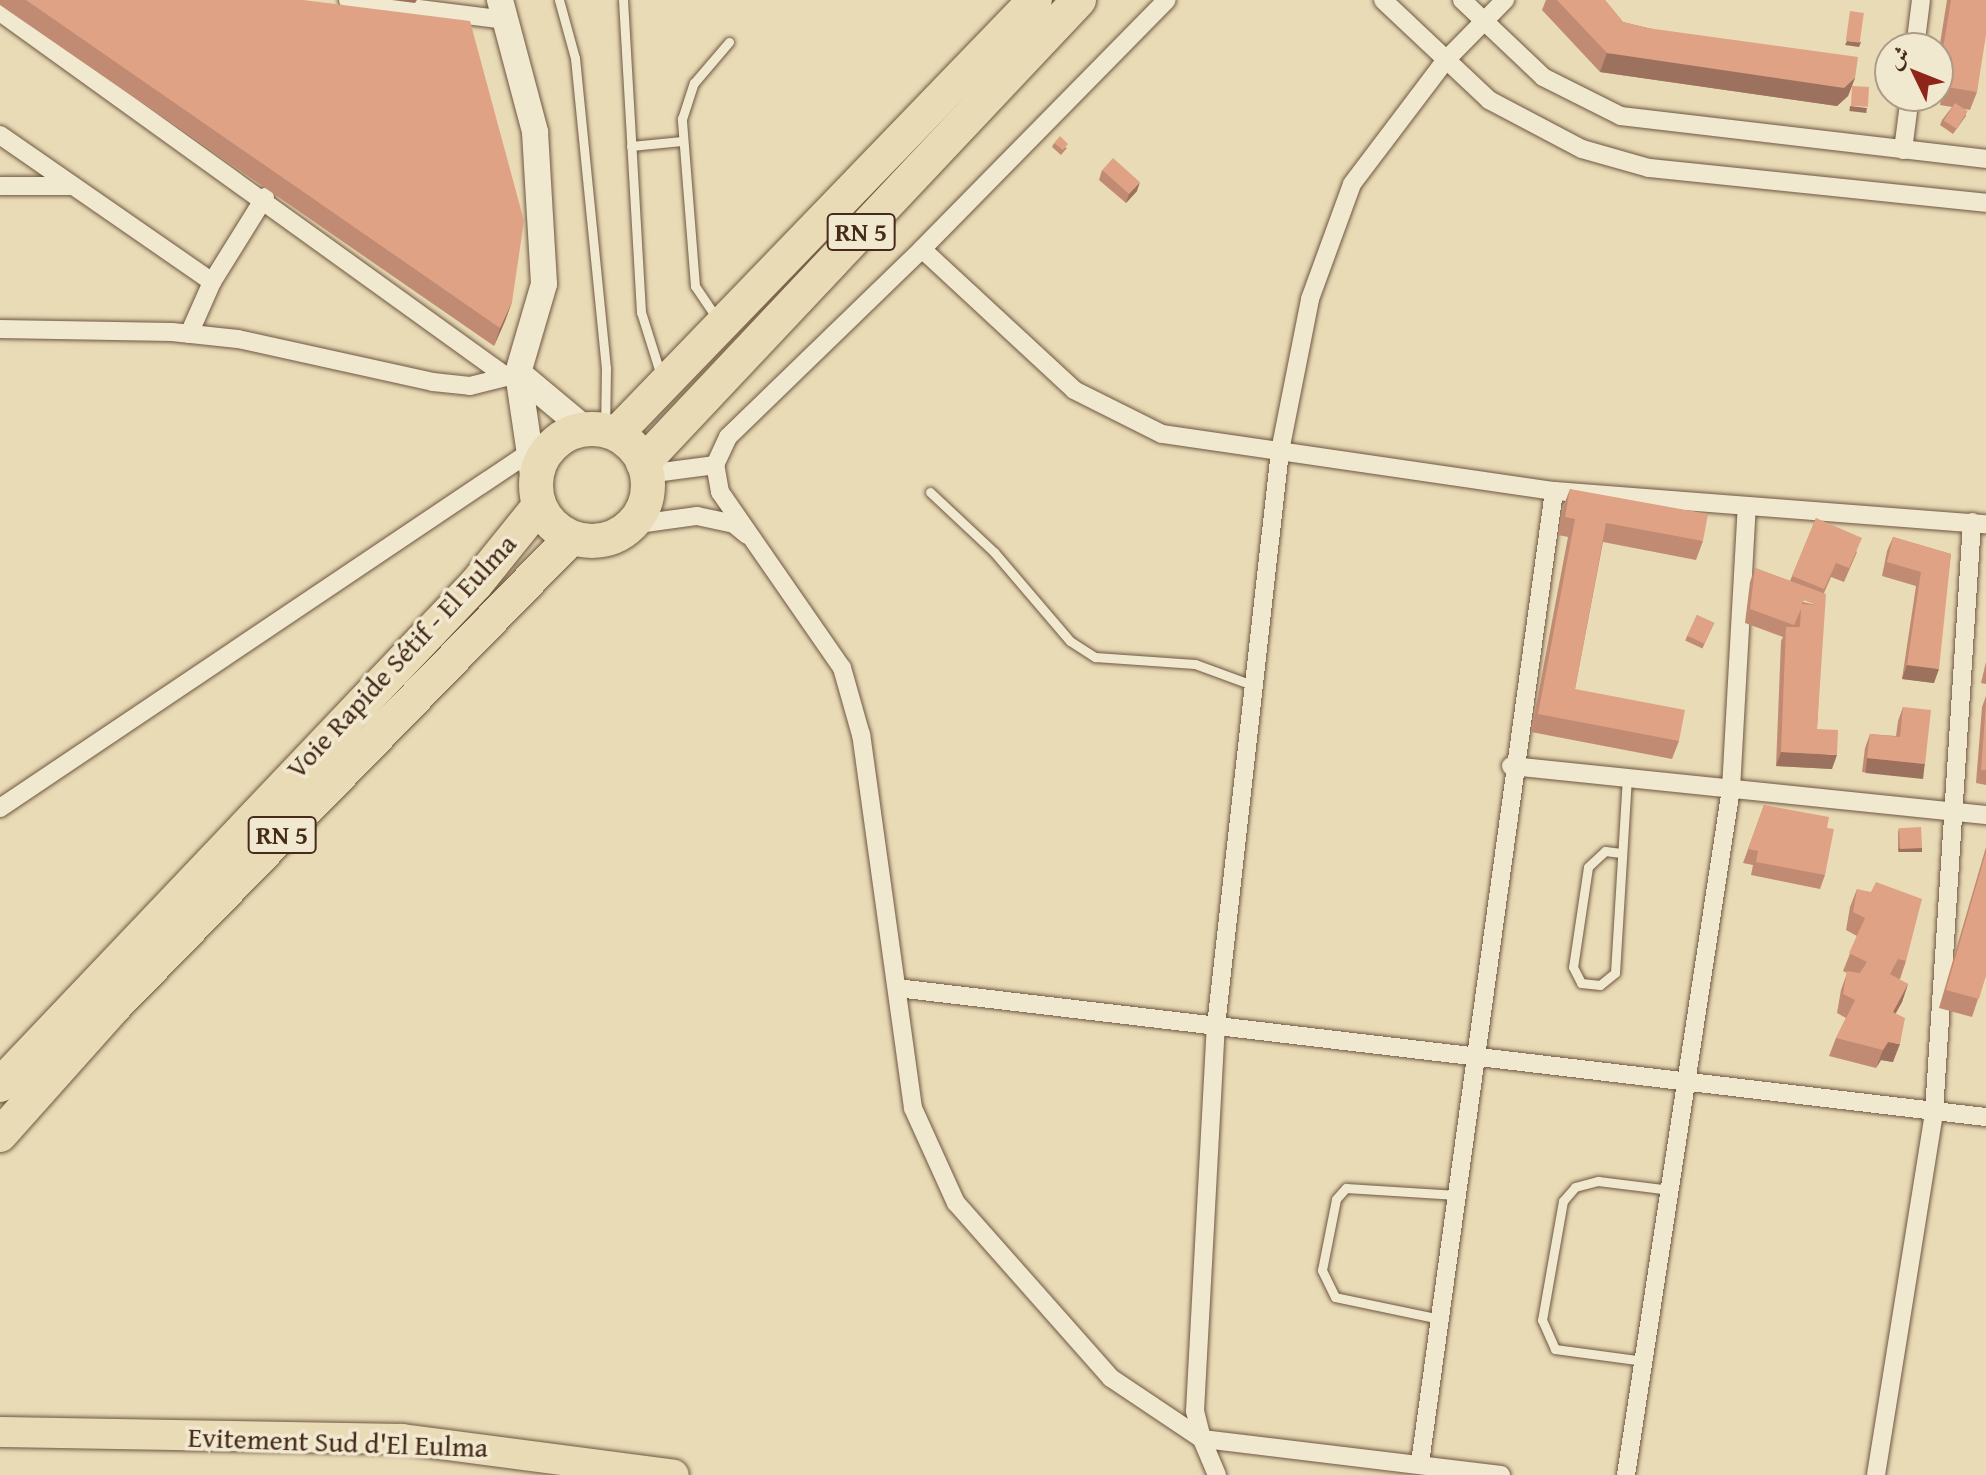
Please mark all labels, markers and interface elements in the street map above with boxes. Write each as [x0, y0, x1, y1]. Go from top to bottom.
north arrow [1874, 32, 1954, 112]
text: ش [1879, 38, 1917, 76]
road number: RN 5 [825, 210, 897, 254]
street label: Voie Rapide Sétif - El Eulma [279, 527, 523, 785]
road number: RN 5 [246, 813, 318, 857]
street label: Evitement Sud d'El Eulma [187, 1420, 489, 1464]

